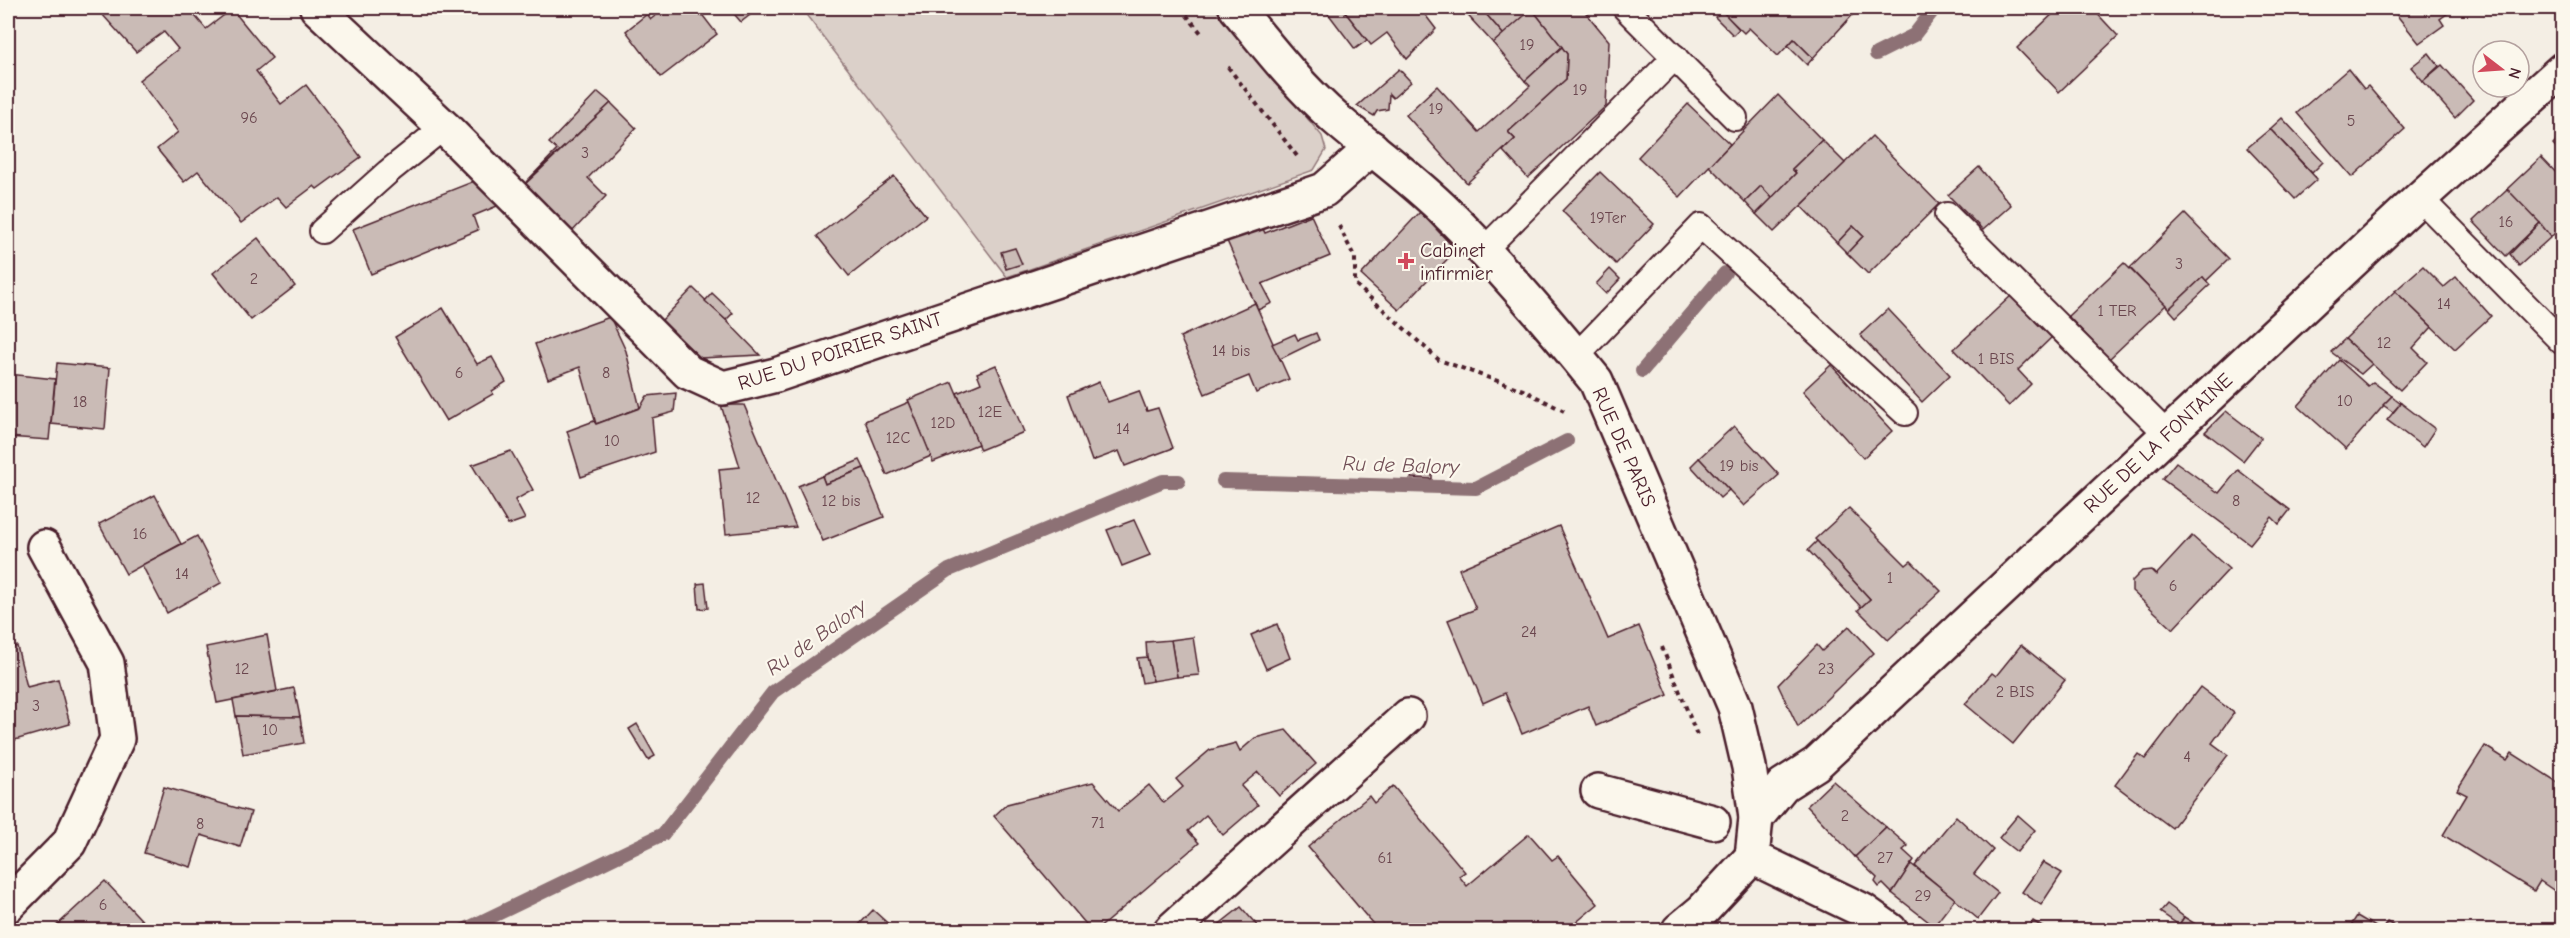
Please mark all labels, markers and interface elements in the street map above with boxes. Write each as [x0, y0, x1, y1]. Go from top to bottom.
house number: 19 [1520, 36, 1534, 54]
north arrow [2471, 39, 2531, 99]
text: N [2504, 65, 2525, 81]
house number: 19 [1573, 81, 1587, 99]
house number: 19 [1429, 100, 1443, 118]
house number: 96 [240, 109, 258, 127]
house number: 5 [2347, 112, 2355, 130]
house number: 3 [581, 144, 589, 162]
house number: 19Ter [1590, 209, 1627, 227]
house number: 16 [2498, 213, 2514, 231]
place label: Cabinet infirmier [1420, 239, 1493, 285]
marker: Cabinet infirmier [1397, 252, 1415, 270]
house number: 3 [2175, 255, 2183, 273]
house number: 2 [250, 270, 258, 288]
house number: 14 [2437, 295, 2451, 313]
house number: 1 TER [2097, 302, 2137, 320]
street label: RUE DU POIRIER SAINT [735, 307, 946, 395]
house number: 12 [2377, 334, 2391, 352]
house number: 14 bis [1212, 342, 1250, 360]
house number: 1 BIS [1978, 350, 2015, 368]
house number: 6 [455, 364, 463, 382]
house number: 8 [602, 364, 610, 382]
street label: RUE DE LA FONTAINE [2079, 368, 2237, 518]
street label: RUE DE PARIS [1587, 384, 1661, 510]
house number: 10 [2337, 392, 2353, 410]
house number: 18 [73, 393, 87, 411]
house number: 12E [978, 403, 1003, 421]
house number: 12D [931, 414, 955, 432]
house number: 14 [1116, 420, 1130, 438]
house number: 12C [886, 429, 910, 447]
house number: 10 [604, 432, 620, 450]
water label: Ru de Balory [1342, 451, 1461, 479]
house number: 19 bis [1719, 457, 1759, 475]
house number: 12 [746, 489, 760, 507]
house number: 12 bis [822, 492, 861, 510]
house number: 8 [2232, 492, 2240, 510]
house number: 16 [132, 525, 148, 543]
house number: 14 [175, 565, 189, 583]
house number: 1 [1887, 569, 1893, 587]
house number: 6 [2169, 577, 2177, 595]
water label: Ru de Balory [761, 593, 872, 680]
house number: 24 [1521, 623, 1537, 641]
house number: 12 [235, 660, 249, 678]
house number: 23 [1818, 660, 1834, 678]
house number: 2 BIS [1996, 683, 2035, 701]
house number: 3 [32, 697, 40, 715]
house number: 10 [262, 721, 278, 739]
house number: 4 [2183, 748, 2191, 766]
house number: 2 [1841, 807, 1849, 825]
house number: 71 [1091, 814, 1105, 832]
house number: 8 [196, 815, 204, 833]
house number: 61 [1377, 849, 1393, 867]
house number: 27 [1877, 849, 1893, 867]
house number: 29 [1915, 887, 1931, 905]
house number: 6 [99, 896, 107, 914]

